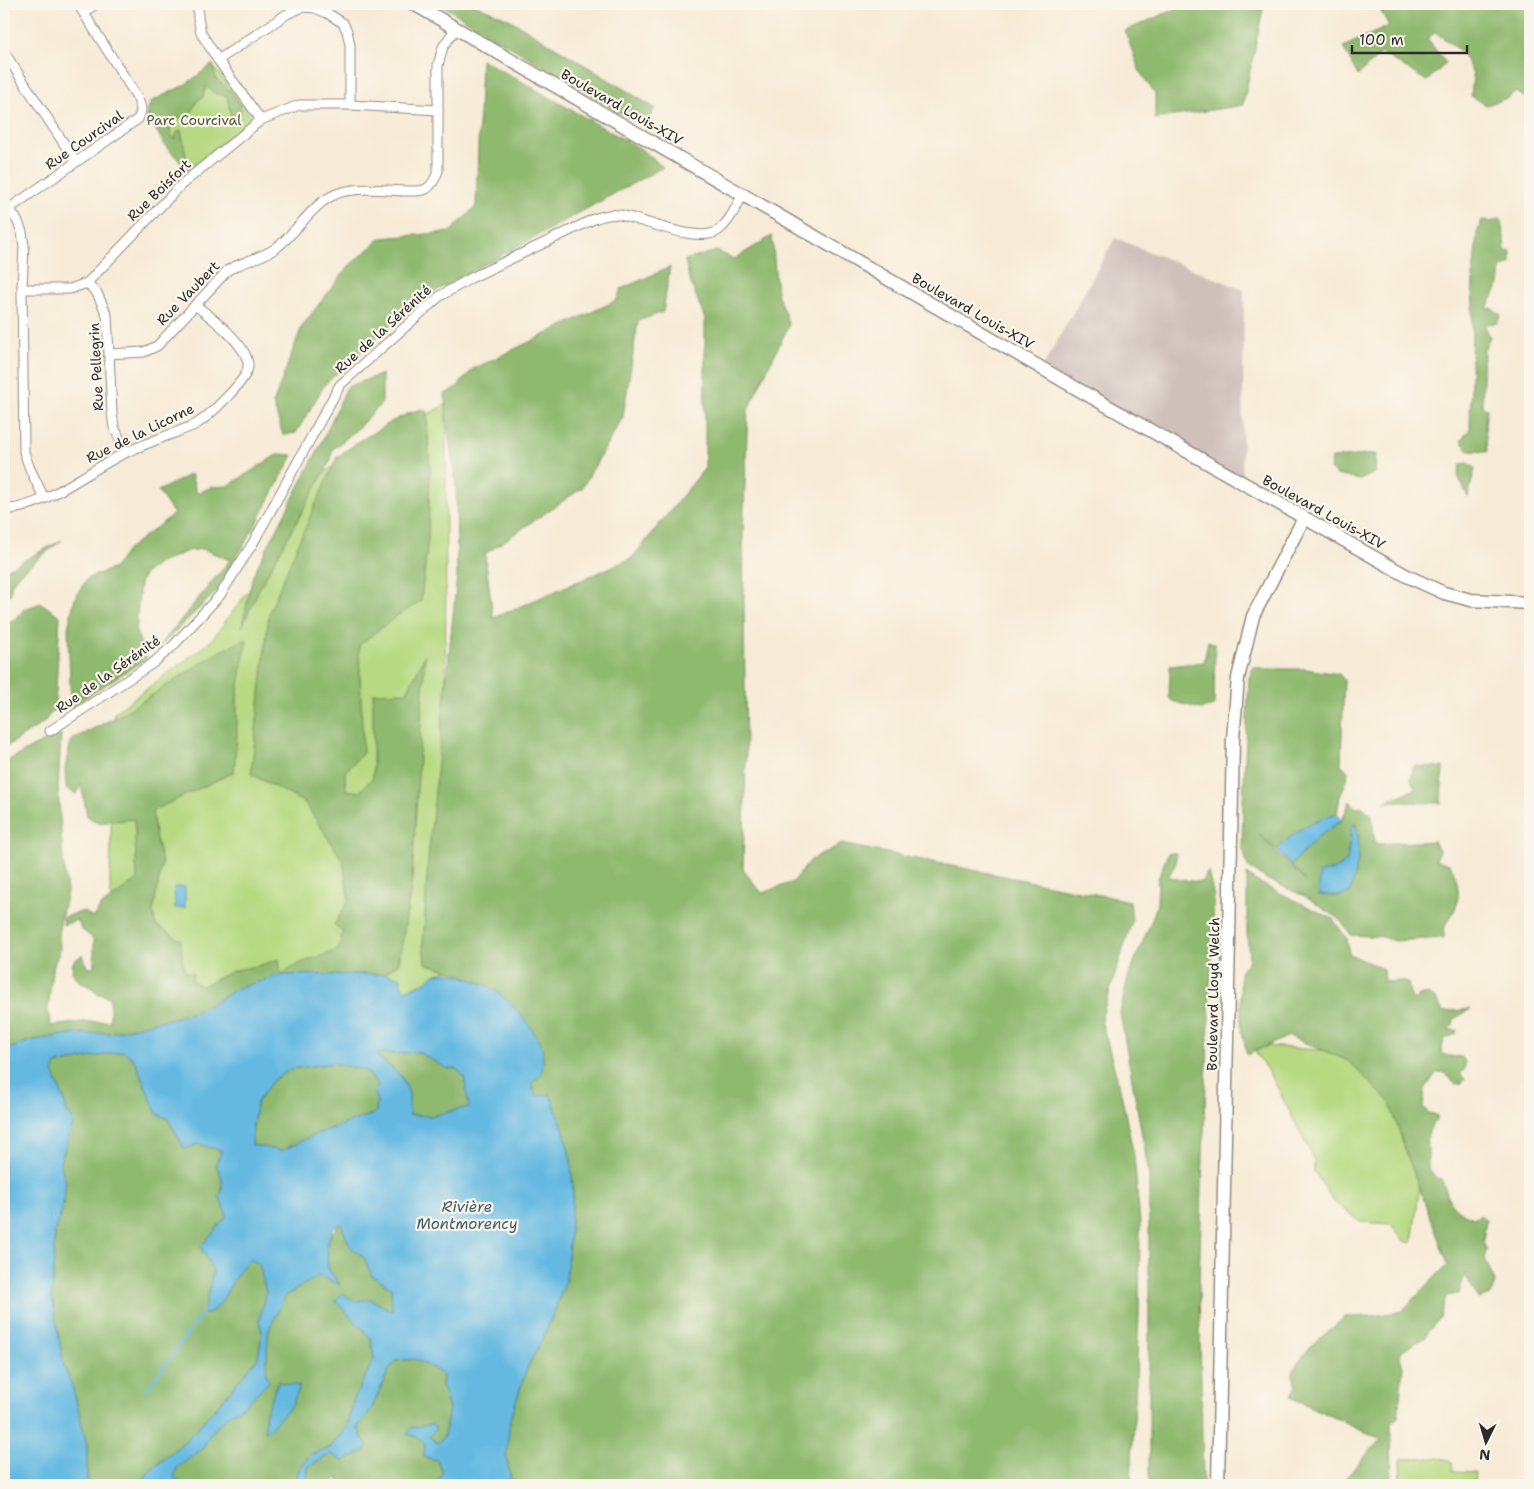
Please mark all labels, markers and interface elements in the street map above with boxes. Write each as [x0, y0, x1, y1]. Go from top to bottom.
scale bar [1352, 22, 1466, 54]
text: 100 m [1359, 30, 1404, 50]
street label: Boulevard Louis-XIV [558, 65, 687, 149]
street label: Rue Courcival [41, 106, 127, 174]
park label: Parc Courcival [147, 111, 242, 129]
street label: Rue Boisfort [123, 155, 195, 225]
street label: Rue Vaubert [153, 257, 223, 329]
street label: Boulevard Louis-XIV [909, 269, 1038, 353]
street label: Rue de la Sérénité [331, 281, 435, 377]
street label: Rue Pellegrin [85, 322, 107, 412]
street label: Rue de la Licorne [83, 399, 197, 467]
street label: Boulevard Louis-XIV [1259, 471, 1389, 554]
street label: Rue de la Sérénité [52, 631, 164, 717]
street label: Boulevard Lloyd Welch [1203, 917, 1223, 1071]
water label: Rivière Montmorency [416, 1197, 518, 1234]
north arrow [1462, 1416, 1512, 1466]
text: N [1479, 1446, 1491, 1464]

